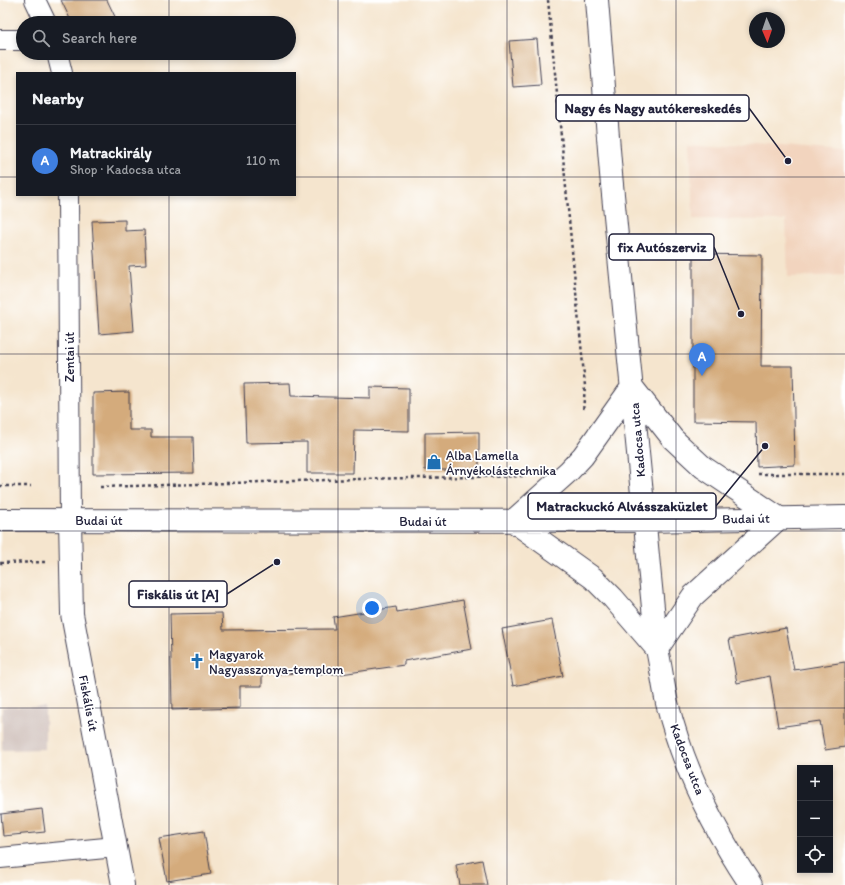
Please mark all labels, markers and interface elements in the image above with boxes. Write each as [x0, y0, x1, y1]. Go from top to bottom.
north arrow [749, 12, 785, 48]
search box [16, 16, 296, 60]
icon: search [30, 27, 52, 49]
text: Search here [62, 29, 137, 47]
text: Nearby [32, 88, 84, 108]
callout: Nagy és Nagy autókereskedés [556, 95, 749, 121]
text: Nagy és Nagy autókereskedés [565, 100, 742, 117]
text: Matrackirály [70, 144, 152, 162]
text: A [41, 153, 49, 168]
text: 110 m [246, 153, 280, 168]
text: Shop · Kadocsa utca [70, 162, 181, 177]
callout: fix Autószerviz [609, 234, 714, 260]
text: fix Autószerviz [617, 239, 707, 256]
street label: Zentai út [62, 332, 77, 382]
pin: A [689, 343, 715, 376]
street label: Kadocsa utca [627, 402, 648, 478]
place label: Alba Lamella Árnyékolástechnika [446, 448, 556, 478]
shop icon: Alba Lamella Árnyékolástechnika [425, 453, 443, 471]
callout: Matrackuckó Alvásszaküzlet [528, 493, 716, 519]
text: Matrackuckó Alvásszaküzlet [536, 498, 708, 515]
street label: Budai út [722, 511, 770, 526]
street label: Budai út [75, 513, 123, 528]
street label: Budai út [399, 514, 447, 529]
callout: Fiskális út [A] [129, 581, 227, 607]
text: Fiskális út [A] [137, 586, 219, 603]
your location [362, 598, 382, 618]
place label: Magyarok Nagyasszonya-templom [209, 647, 343, 677]
church icon: Magyarok Nagyasszonya-templom [188, 652, 206, 670]
street label: Fiskális út [76, 674, 101, 733]
street label: Kadocsa utca [667, 722, 708, 797]
map controls [797, 765, 833, 873]
button: + [797, 765, 833, 801]
button: − [797, 801, 833, 837]
button: locate [797, 837, 833, 873]

